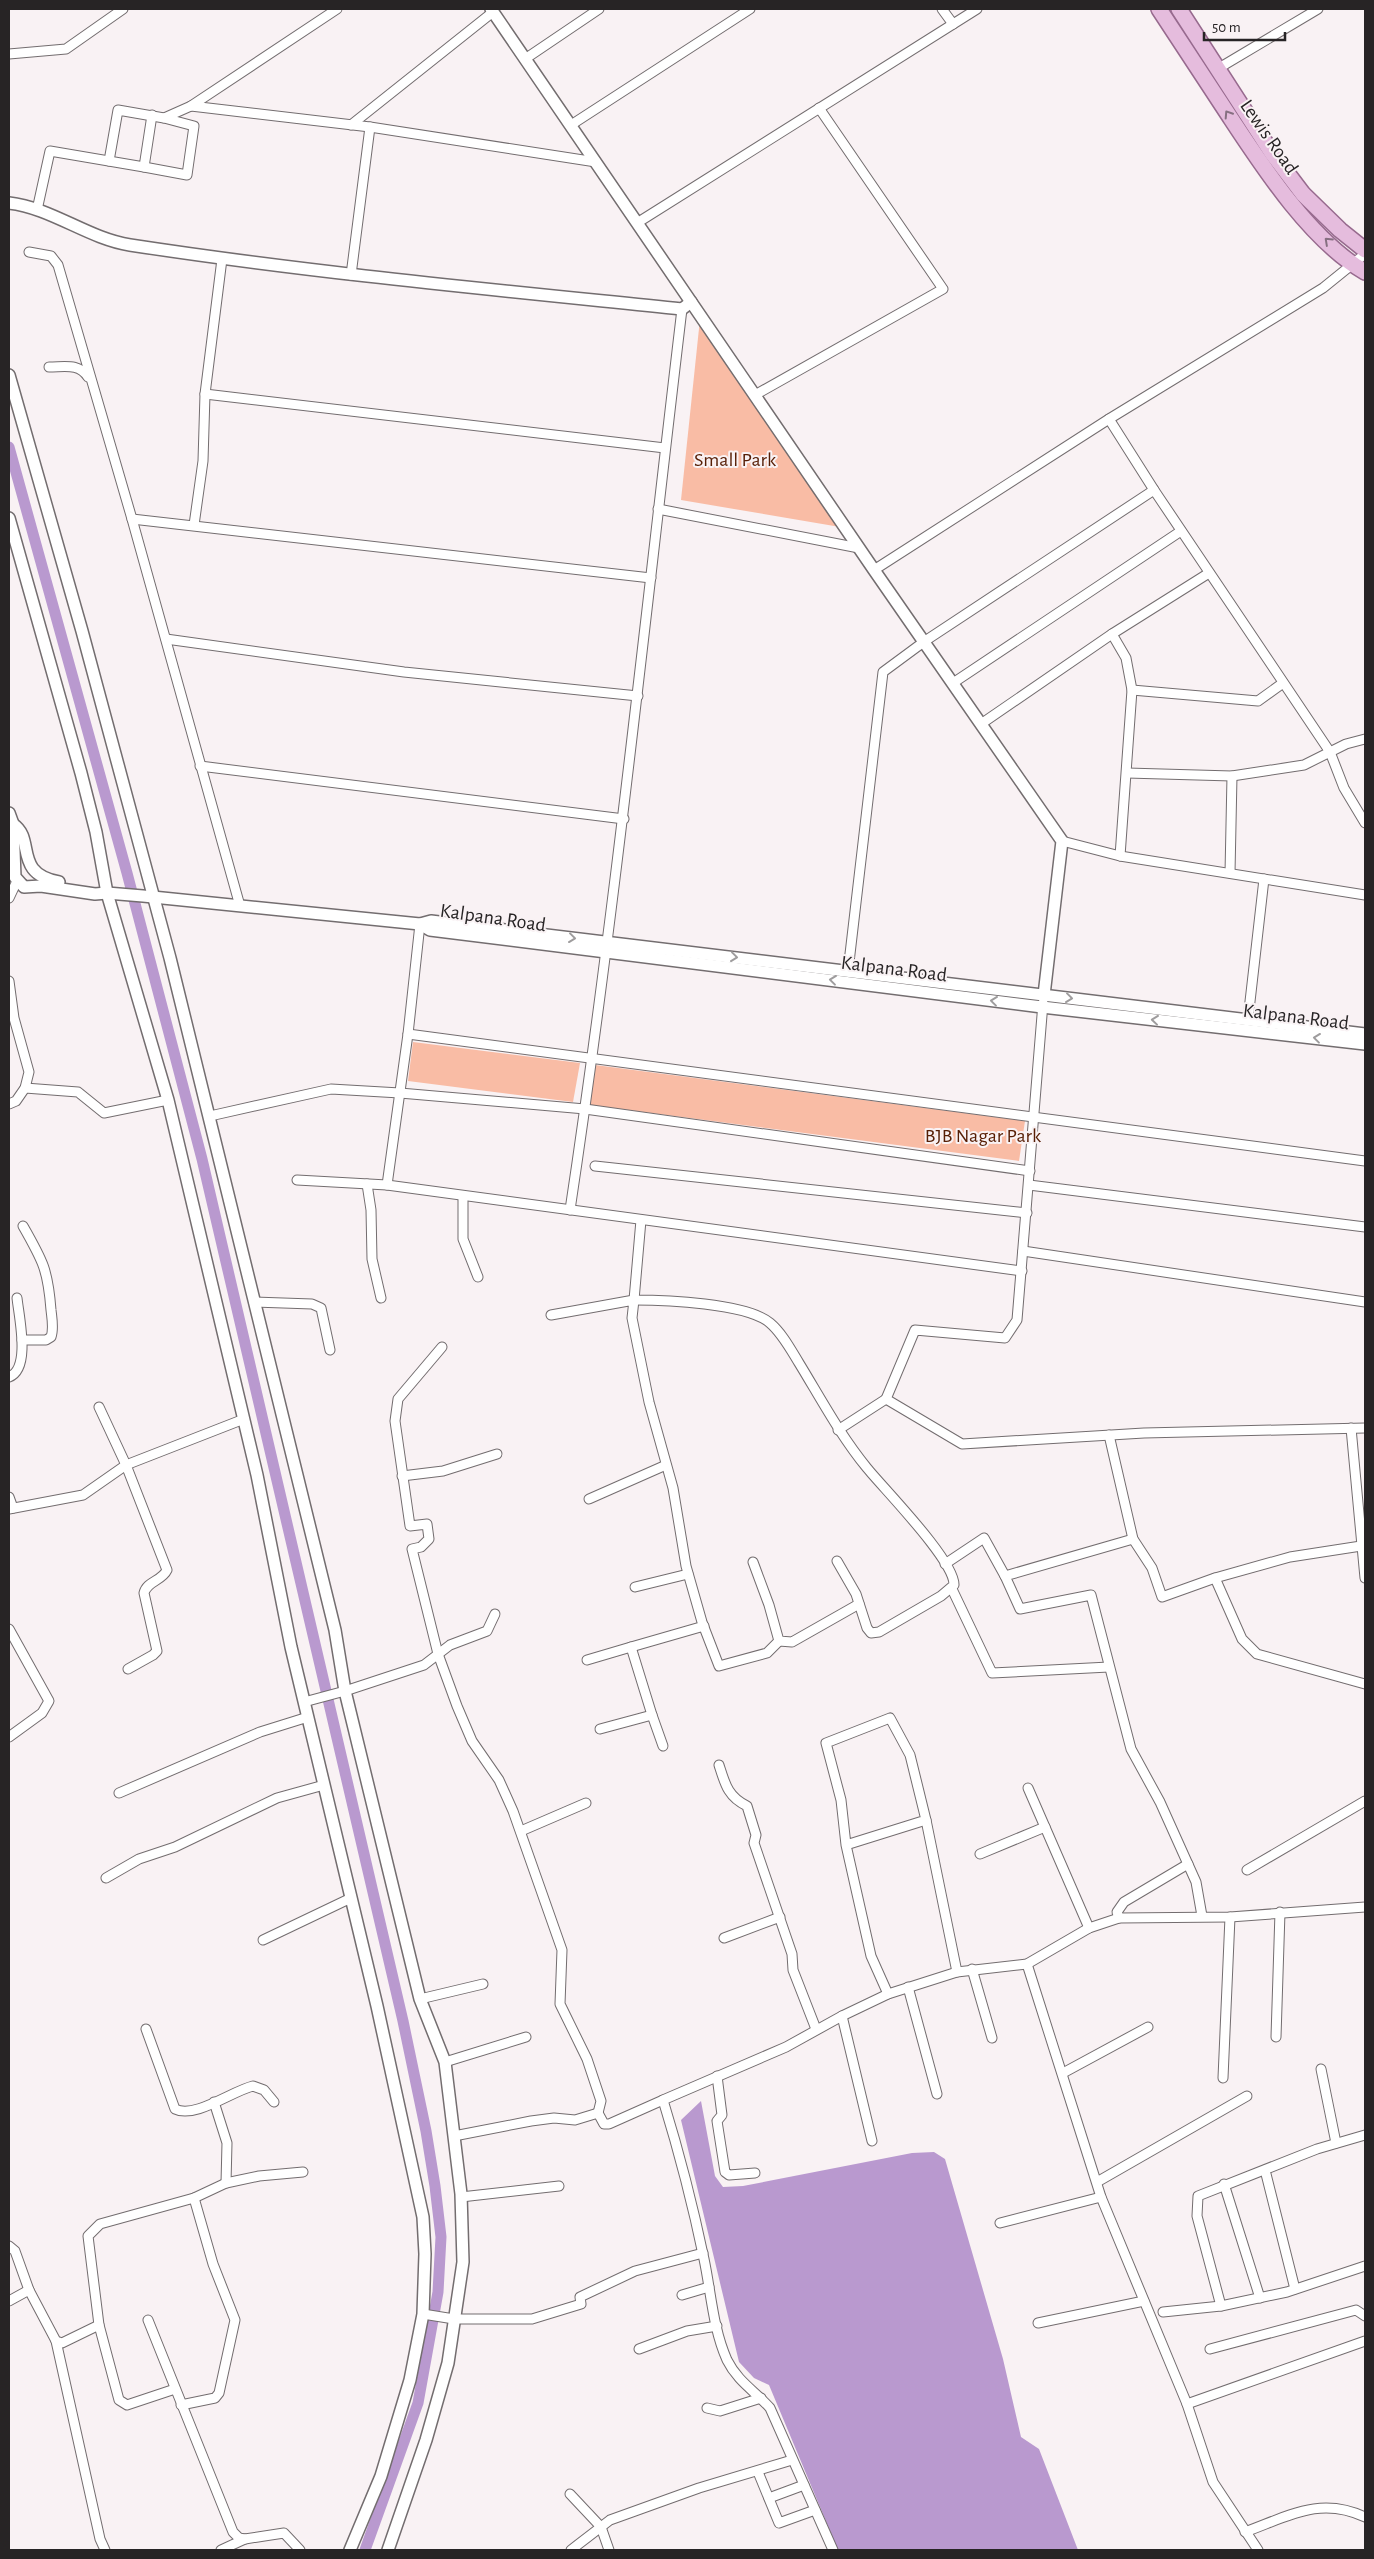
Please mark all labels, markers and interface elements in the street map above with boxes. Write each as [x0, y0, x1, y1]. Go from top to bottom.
scale bar [1204, 10, 1285, 42]
text: 50 m [1212, 20, 1241, 35]
street label: Lewis Road [1236, 96, 1302, 178]
one-way arrow [1224, 110, 1234, 119]
one-way arrow [1324, 238, 1333, 247]
park label: Small Park [694, 450, 776, 470]
street label: Kalpana Road [439, 901, 547, 935]
one-way arrow [569, 932, 577, 943]
one-way arrow [730, 951, 738, 962]
street label: Kalpana Road [840, 953, 948, 985]
one-way arrow [828, 976, 837, 986]
one-way arrow [1065, 992, 1073, 1003]
one-way arrow [990, 996, 998, 1007]
street label: Kalpana Road [1242, 1001, 1350, 1033]
one-way arrow [1151, 1015, 1159, 1026]
one-way arrow [1313, 1033, 1321, 1044]
park label: BJB Nagar Park [925, 1126, 1041, 1146]

